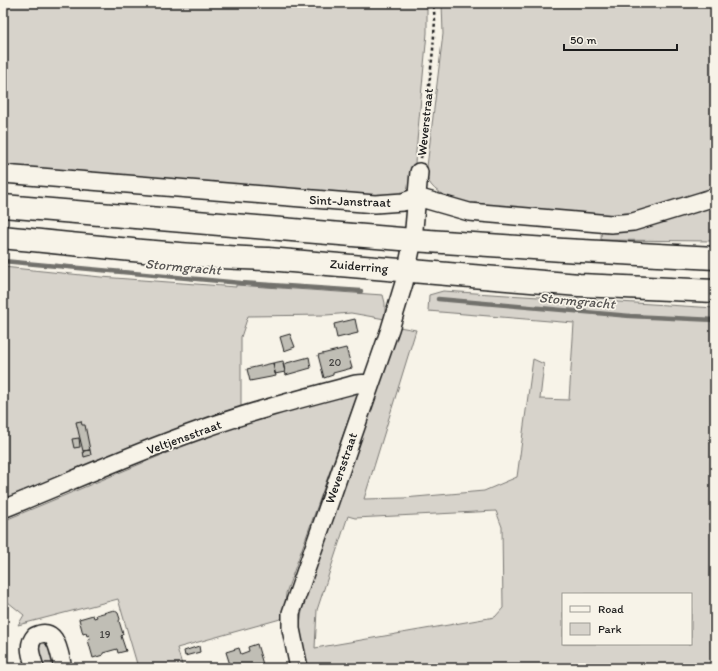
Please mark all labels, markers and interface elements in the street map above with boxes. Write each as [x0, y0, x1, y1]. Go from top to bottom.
scale bar [564, 26, 677, 52]
text: 50 m [570, 33, 596, 47]
street label: Weverstraat [414, 87, 436, 157]
street label: Sint-Janstraat [309, 192, 391, 210]
water label: Stormgracht [144, 255, 223, 279]
street label: Zuiderring [329, 256, 389, 276]
water label: Stormgracht [538, 289, 617, 313]
house number: 20 [329, 356, 342, 369]
street label: Veltjensstraat [145, 417, 224, 457]
street label: Weversstraat [322, 430, 360, 505]
legend [562, 593, 692, 645]
text: Road [598, 602, 624, 616]
text: Park [598, 622, 622, 636]
house number: 19 [100, 628, 111, 641]

